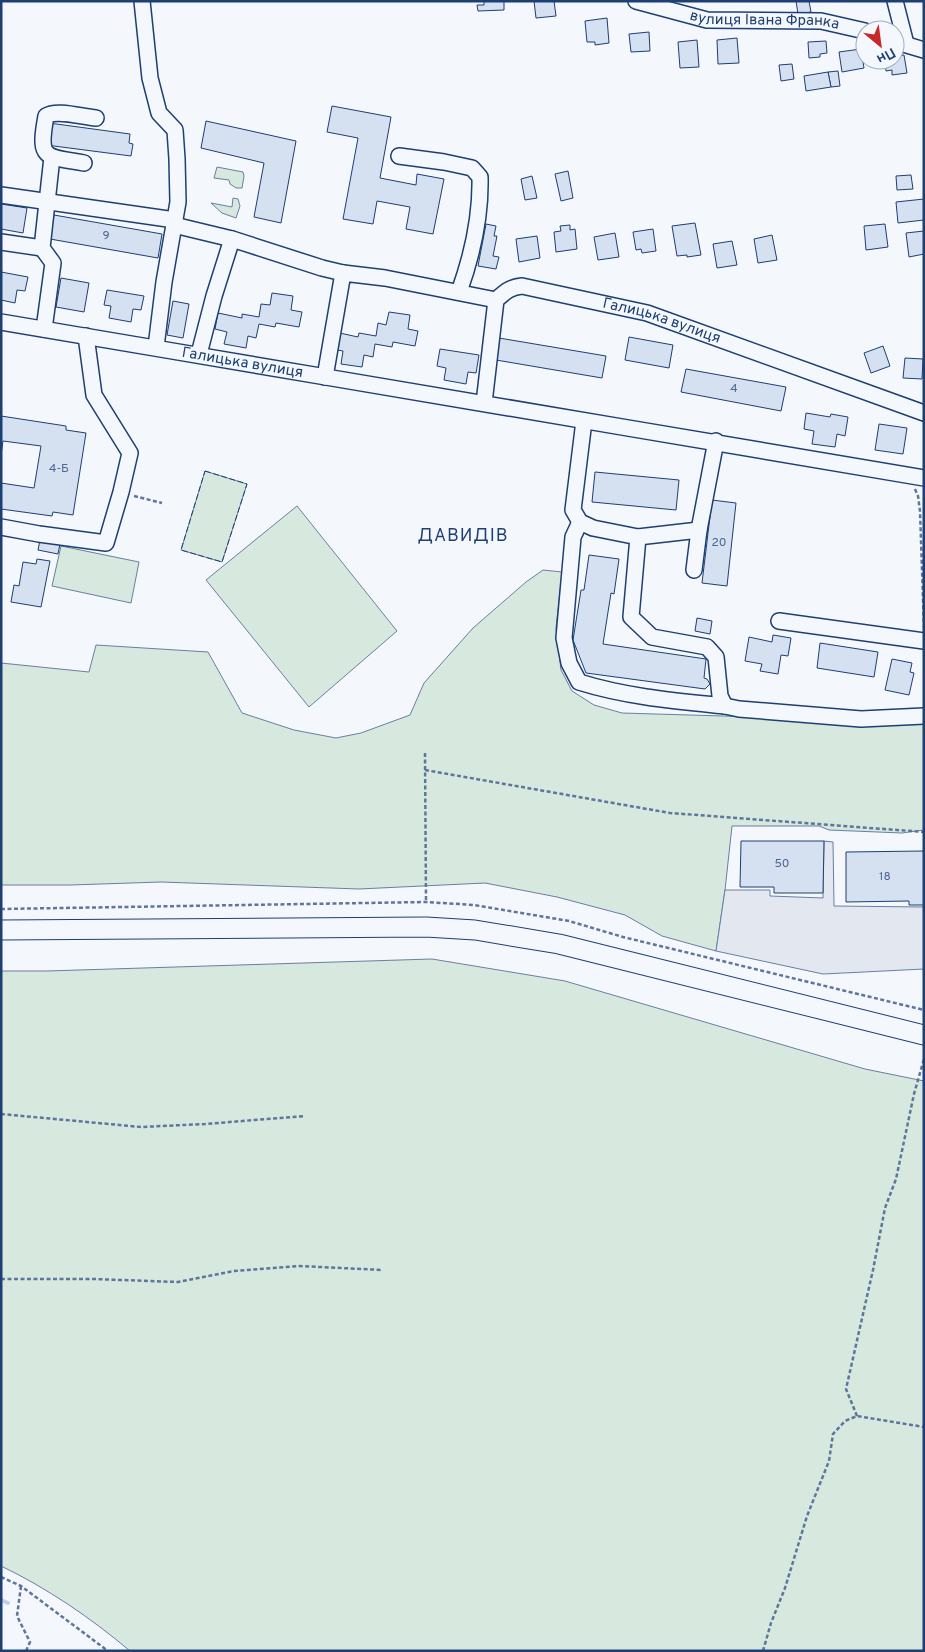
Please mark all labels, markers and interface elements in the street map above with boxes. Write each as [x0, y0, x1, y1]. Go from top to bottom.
street label: вулиця Івана Франка [688, 6, 841, 34]
north arrow [855, 20, 905, 70]
text: Пн [873, 43, 898, 67]
house number: 9 [102, 228, 110, 244]
street label: Галицька вулиця [601, 294, 723, 348]
street label: Галицька вулиця [180, 343, 305, 383]
house number: 4 [730, 381, 738, 397]
house number: 4-Б [49, 461, 69, 477]
district label: ДАВИДІВ [417, 525, 509, 548]
house number: 20 [711, 535, 727, 551]
house number: 50 [774, 856, 790, 872]
house number: 18 [879, 869, 891, 885]

